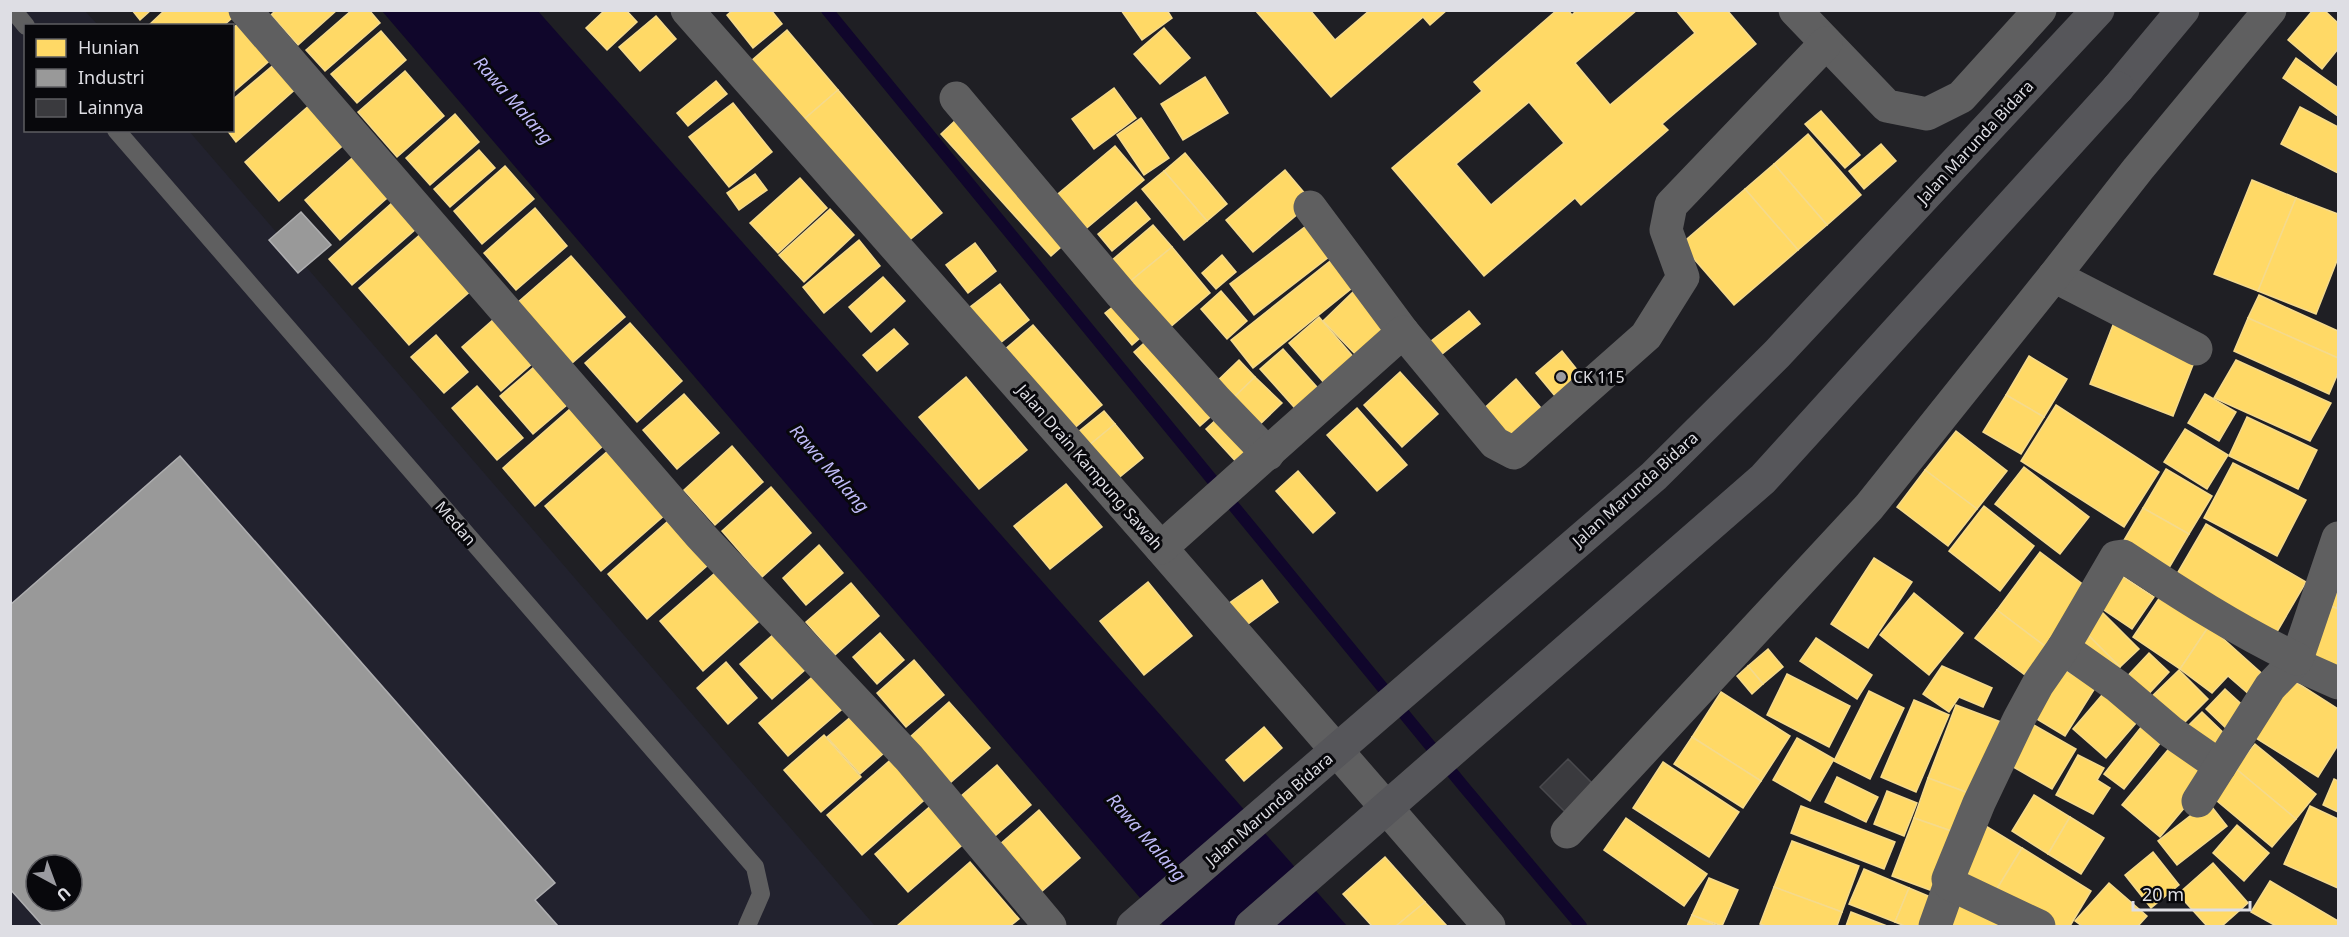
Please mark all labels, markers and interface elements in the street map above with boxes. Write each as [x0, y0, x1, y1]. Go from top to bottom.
legend [24, 24, 234, 132]
text: Hunian [78, 35, 139, 59]
water label: Rawa Malang [469, 51, 559, 149]
text: Industri [78, 65, 145, 89]
street label: Jalan Marunda Bidara [1910, 75, 2038, 210]
text: Lainnya [78, 95, 144, 119]
place label: CK 115 [1573, 366, 1625, 388]
marker: CK 115 [1554, 370, 1568, 384]
street label: Jalan Drain Kampung Sawah [1011, 378, 1168, 554]
water label: Rawa Malang [785, 419, 875, 517]
street label: Jalan Marunda Bidara [1566, 427, 1703, 553]
street label: Medan [431, 496, 481, 550]
street label: Jalan Marunda Bidara [1199, 748, 1337, 872]
water label: Rawa Malang [1102, 788, 1192, 886]
north arrow [24, 853, 84, 913]
scale bar [2133, 874, 2250, 912]
text: U [52, 882, 76, 907]
text: 20 m [2142, 882, 2184, 906]

